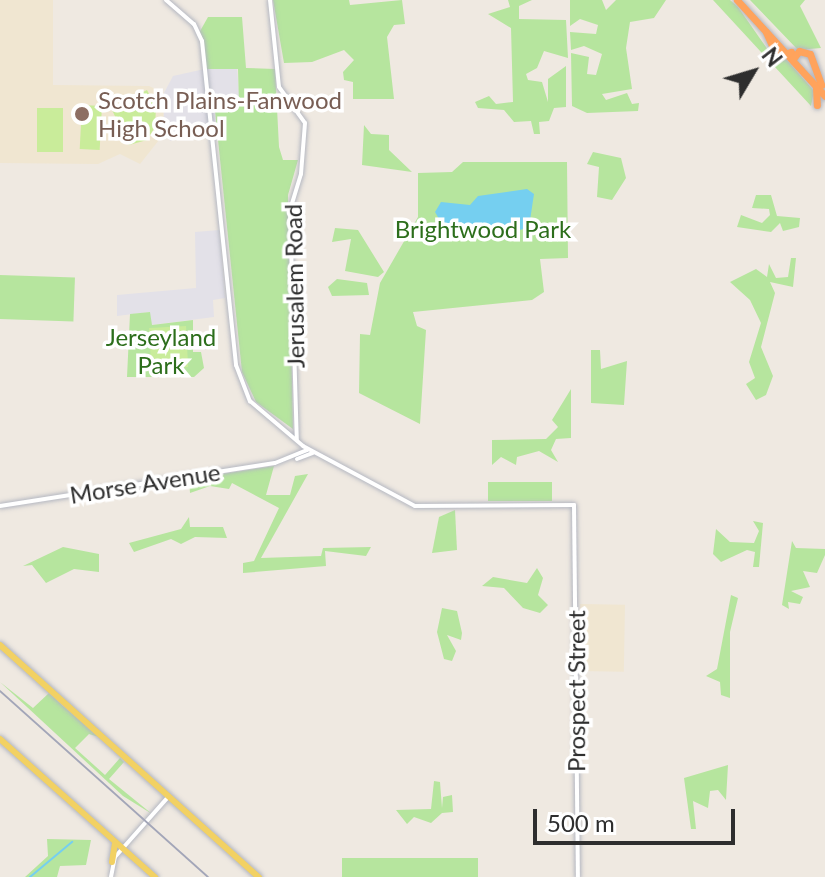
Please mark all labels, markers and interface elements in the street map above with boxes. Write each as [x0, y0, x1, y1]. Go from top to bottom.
north arrow [713, 32, 793, 112]
text: N [756, 42, 788, 72]
place label: Scotch Plains-Fanwood High School [98, 86, 342, 142]
marker: Scotch Plains-Fanwood High School [73, 105, 91, 123]
street label: Jerusalem Road [278, 204, 310, 368]
park label: Brightwood Park [395, 215, 571, 243]
park label: Jerseyland Park [106, 323, 216, 379]
street label: Morse Avenue [67, 457, 223, 509]
street label: Prospect Street [562, 610, 590, 772]
scale bar [537, 793, 739, 843]
text: 500 m [547, 808, 615, 837]

